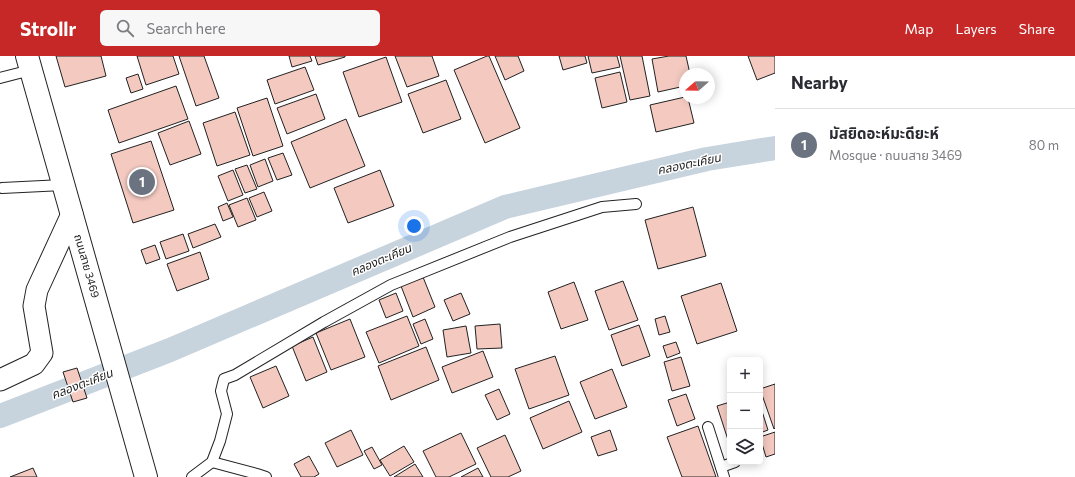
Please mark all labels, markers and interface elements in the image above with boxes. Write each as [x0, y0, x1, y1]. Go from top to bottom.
search box [100, 10, 380, 46]
text: Strollr [20, 17, 76, 40]
icon: search [114, 17, 136, 39]
text: Search here [146, 19, 226, 37]
text: Map [905, 20, 933, 37]
text: Layers [955, 20, 997, 37]
text: Share [1019, 20, 1055, 37]
north arrow [679, 68, 715, 104]
text: Nearby [791, 72, 848, 93]
text: มัสยิดอะห์มะดียะห์ [829, 124, 939, 142]
text: 1 [801, 137, 807, 153]
text: 80 m [1029, 137, 1059, 153]
text: Mosque · ถนนสาย 3469 [829, 147, 962, 163]
water label: คลองตะเคียน [656, 149, 722, 177]
pin: 1 [129, 167, 155, 197]
your location [404, 216, 424, 236]
street label: ถนนสาย 3469 [72, 233, 103, 299]
water label: คลองตะเคียน [348, 240, 414, 278]
map controls [727, 357, 763, 465]
button: + [727, 357, 763, 393]
water label: คลองตะเคียน [49, 365, 115, 401]
button: − [727, 393, 763, 429]
button: layers [727, 429, 763, 465]

